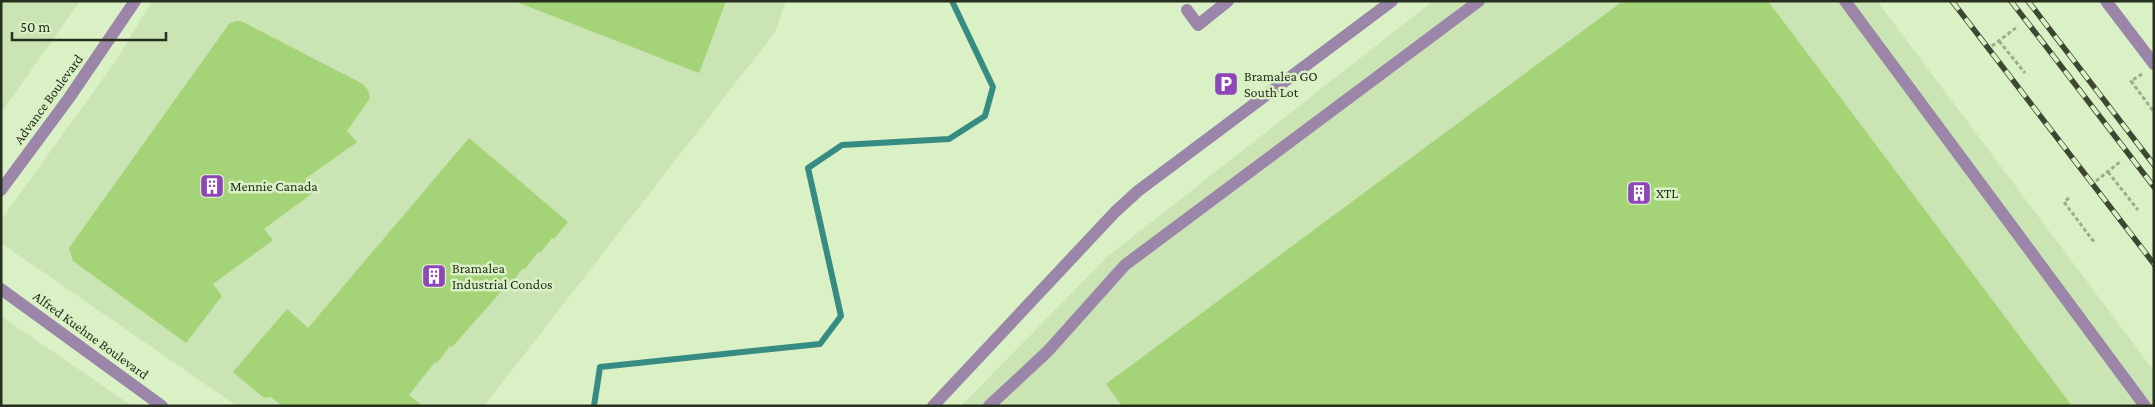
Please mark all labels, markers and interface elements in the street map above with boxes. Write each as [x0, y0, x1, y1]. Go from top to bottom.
scale bar [12, 10, 166, 42]
text: 50 m [20, 19, 50, 35]
street label: Advance Boulevard [10, 51, 86, 147]
place label: Bramalea GO South Lot [1244, 68, 1318, 100]
parking icon: Bramalea GO South Lot [1213, 71, 1239, 97]
building icon: Mennie Canada [199, 173, 225, 199]
place label: Mennie Canada [230, 178, 318, 194]
building icon: XTL [1626, 180, 1652, 206]
place label: XTL [1656, 185, 1678, 201]
place label: Bramalea Industrial Condos [452, 260, 553, 292]
building icon: Bramalea Industrial Condos [421, 263, 447, 289]
street label: Alfred Kuehne Boulevard [30, 288, 152, 383]

